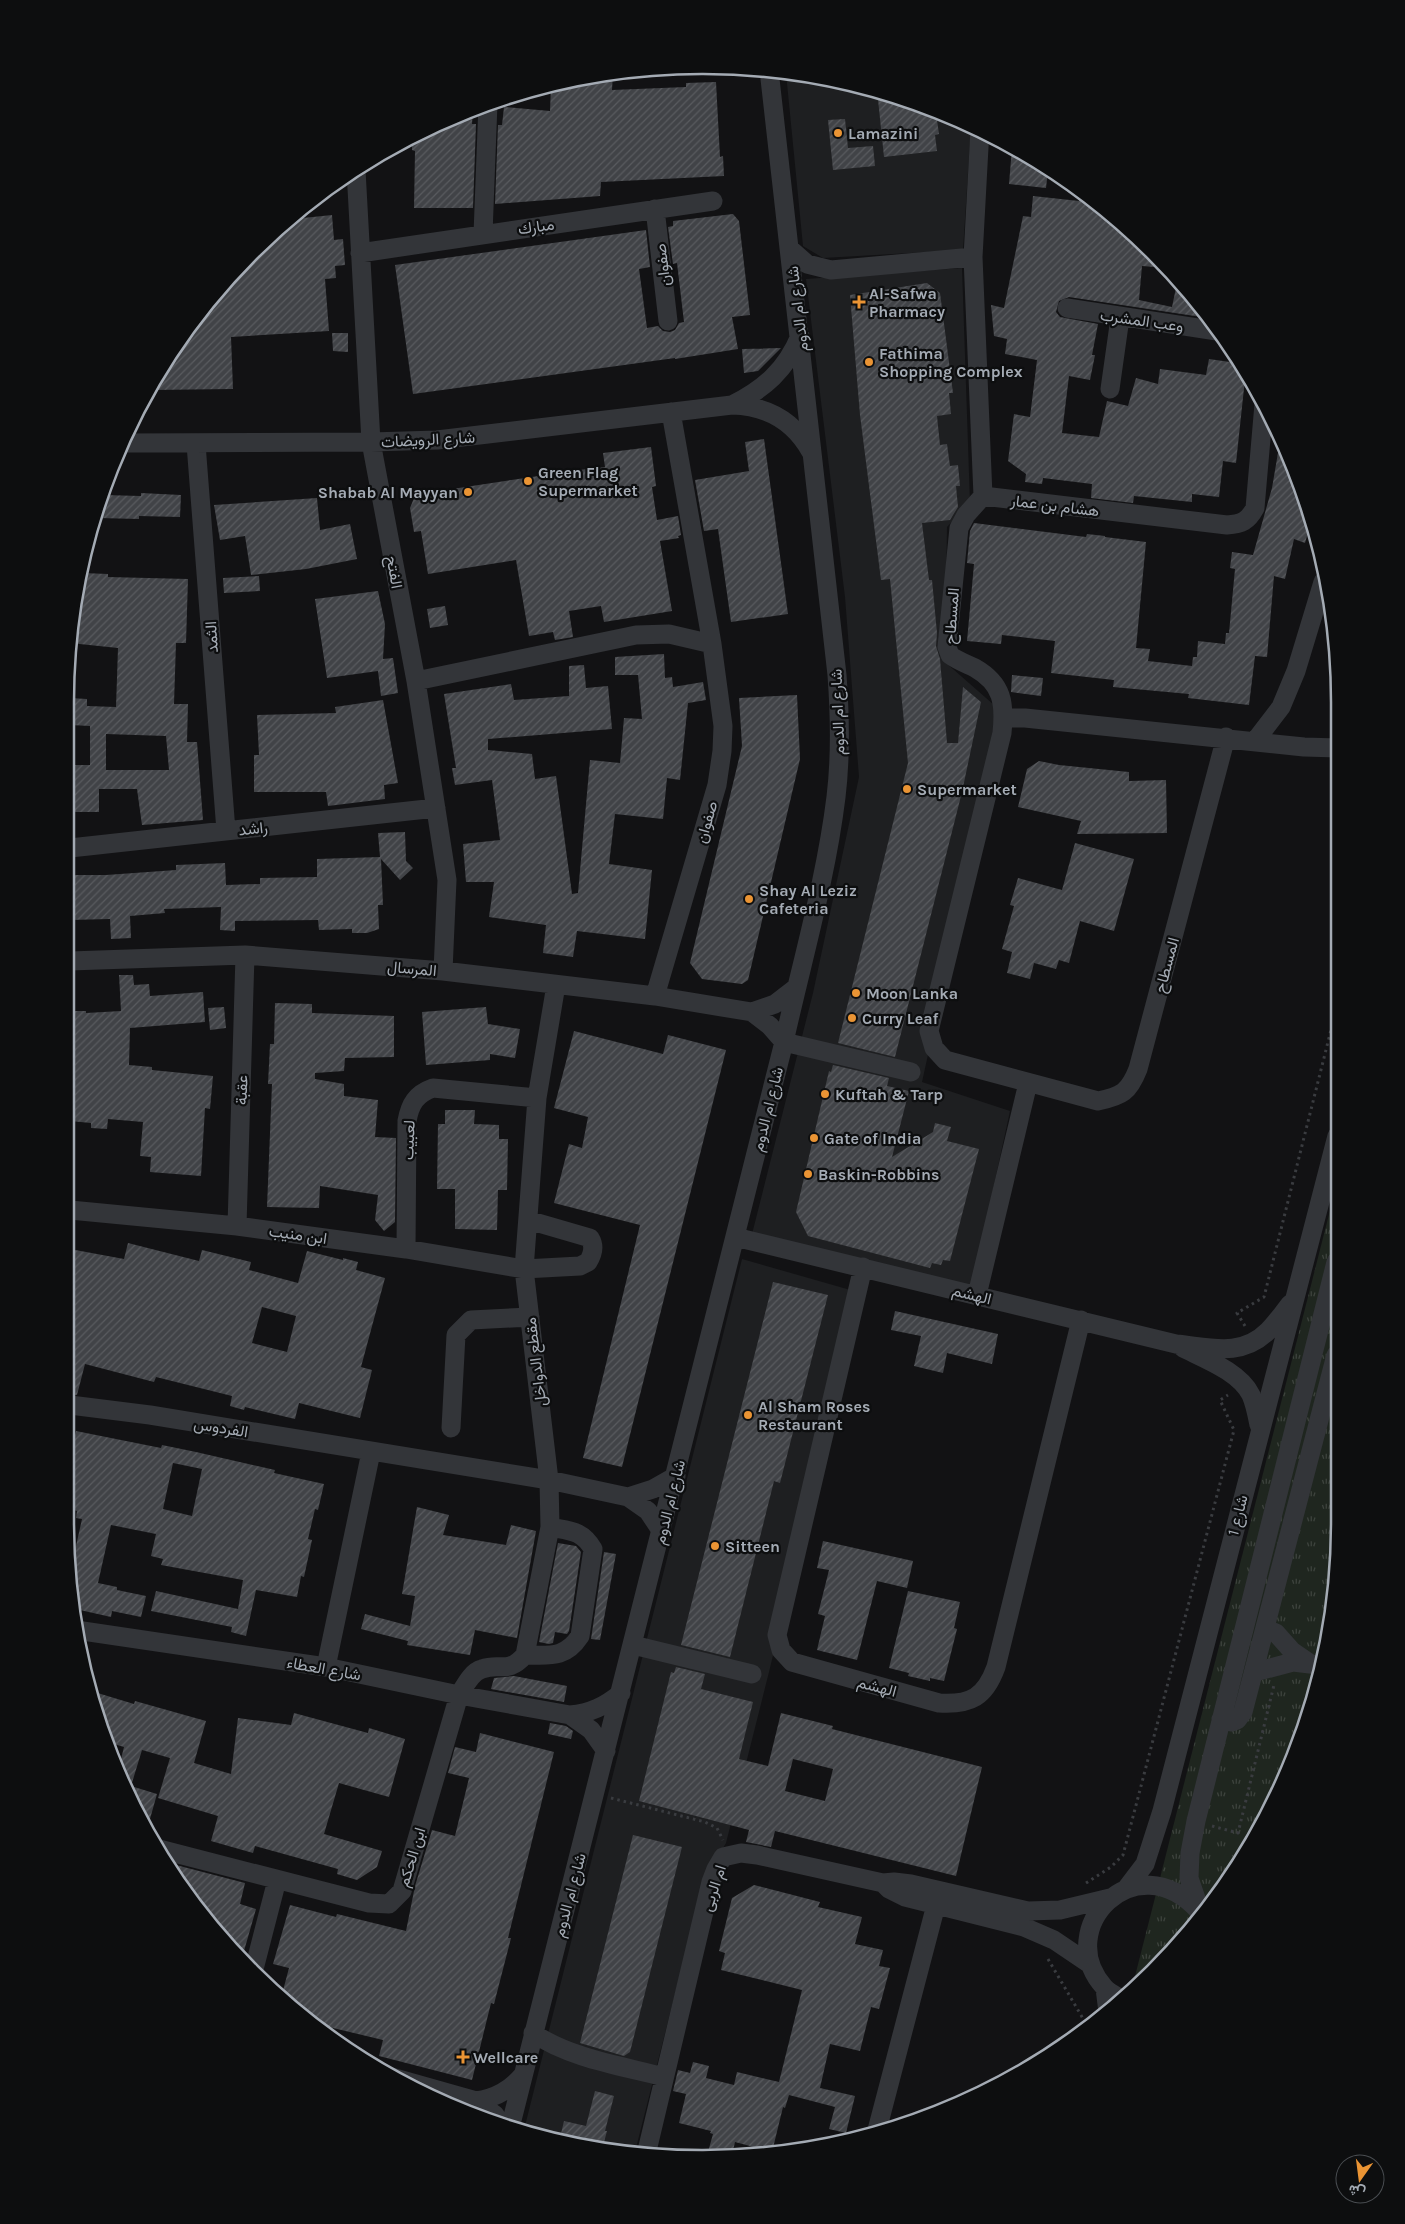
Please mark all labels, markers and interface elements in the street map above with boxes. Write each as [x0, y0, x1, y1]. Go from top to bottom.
place label: Lamazini [848, 124, 918, 143]
marker: Lamazini [832, 127, 844, 139]
street label: مبارك [517, 215, 556, 239]
street label: صفوان [650, 242, 676, 287]
street label: شارع ام الدوم [783, 265, 814, 353]
place label: Al-Safwa Pharmacy [869, 284, 945, 321]
marker: Al-Safwa Pharmacy [853, 296, 865, 308]
street label: وعب المشرب [1099, 305, 1185, 337]
place label: Fathima Shopping Complex [879, 344, 1023, 381]
marker: Fathima Shopping Complex [863, 356, 875, 368]
street label: شارع الرويضات [380, 428, 476, 453]
place label: Green Flag Supermarket [538, 463, 638, 500]
marker: Green Flag Supermarket [522, 475, 534, 487]
place label: Shabab Al Mayyan [318, 483, 458, 502]
marker: Shabab Al Mayyan [462, 486, 474, 498]
street label: هشام بن عمار [1008, 490, 1100, 521]
street label: الفتح [380, 554, 407, 590]
street label: المسطاح [940, 587, 965, 645]
street label: الثمد [201, 620, 222, 653]
street label: شارع ام الدوم [826, 668, 851, 756]
place label: Supermarket [917, 780, 1017, 799]
marker: Supermarket [901, 783, 913, 795]
street label: صفوان [691, 799, 723, 846]
street label: راشد [238, 818, 269, 840]
place label: Shay Al Leziz Cafeteria [759, 881, 857, 918]
marker: Shay Al Leziz Cafeteria [743, 893, 755, 905]
street label: المسطاح [1150, 935, 1185, 995]
street label: المرسال [386, 957, 437, 981]
place label: Moon Lanka [866, 984, 958, 1003]
marker: Moon Lanka [850, 987, 862, 999]
place label: Curry Leaf [862, 1009, 939, 1028]
marker: Curry Leaf [846, 1012, 858, 1024]
street label: شارع ام الدوم [748, 1065, 789, 1154]
street label: عقبة [231, 1075, 252, 1105]
place label: Kuftah & Tarp [835, 1085, 943, 1104]
marker: Kuftah & Tarp [819, 1088, 831, 1100]
street label: لعبيب [398, 1120, 419, 1160]
place label: Gate of India [824, 1129, 921, 1148]
marker: Gate of India [808, 1132, 820, 1144]
place label: Baskin-Robbins [818, 1165, 939, 1184]
marker: Baskin-Robbins [802, 1168, 814, 1180]
street label: ابن منيب [268, 1221, 328, 1249]
street label: الهشم [950, 1280, 994, 1310]
street label: مقطع الدواخل [521, 1316, 552, 1408]
place label: Al Sham Roses Restaurant [758, 1397, 870, 1434]
marker: Al Sham Roses Restaurant [742, 1409, 754, 1421]
street label: الفردوس [192, 1414, 250, 1442]
street label: شارع ام الدوم [650, 1458, 691, 1547]
street label: شارع 1 [1223, 1493, 1254, 1538]
place label: Sitteen [725, 1537, 780, 1556]
marker: Sitteen [709, 1540, 721, 1552]
street label: شارع العطاء [285, 1653, 362, 1686]
street label: الهشم [855, 1672, 899, 1702]
street label: ابن الحكم [393, 1825, 430, 1890]
street label: شارع ام الدوم [549, 1851, 592, 1940]
street label: ام الربى [697, 1863, 731, 1914]
place label: Wellcare [473, 2048, 538, 2067]
marker: Wellcare [457, 2051, 469, 2063]
north arrow [1335, 2154, 1385, 2204]
text: ش [1347, 2181, 1367, 2201]

